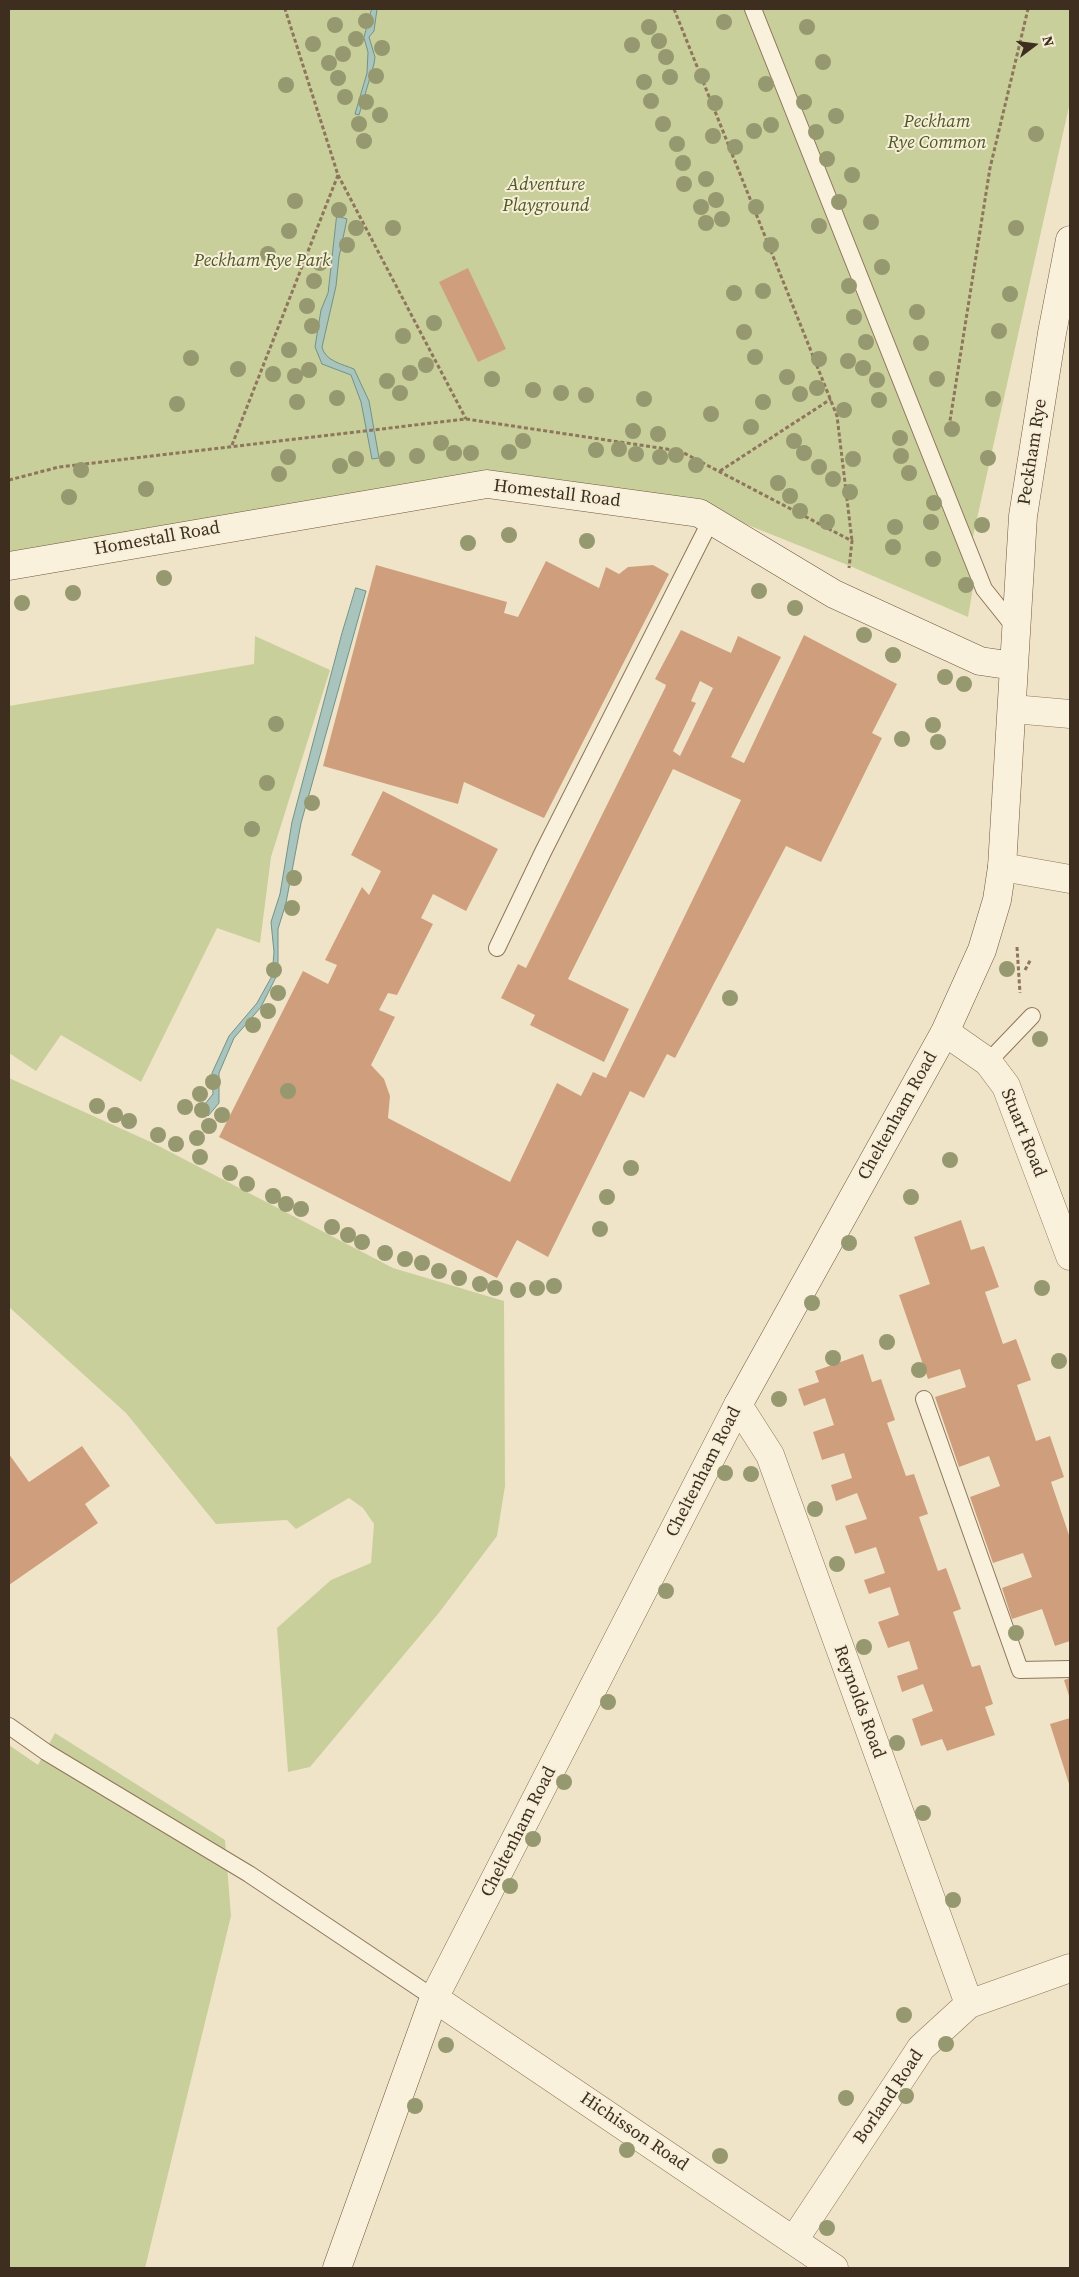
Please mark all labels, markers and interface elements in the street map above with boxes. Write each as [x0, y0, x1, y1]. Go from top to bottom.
north arrow [1009, 20, 1059, 70]
text: N [1038, 34, 1059, 49]
park label: Peckham Rye Common [887, 111, 987, 154]
park label: Adventure Playground [503, 174, 589, 216]
park label: Peckham Rye Park [194, 250, 330, 272]
street label: Peckham Rye [1014, 397, 1052, 507]
street label: Homestall Road [492, 476, 622, 512]
street label: Homestall Road [92, 517, 222, 561]
street label: Cheltenham Road [854, 1048, 942, 1184]
street label: Stuart Road [996, 1086, 1050, 1180]
street label: Cheltenham Road [662, 1403, 746, 1541]
street label: Reynolds Road [829, 1643, 889, 1761]
street label: Cheltenham Road [477, 1763, 561, 1901]
street label: Borland Road [850, 2046, 928, 2148]
street label: Hichisson Road [576, 2088, 692, 2176]

